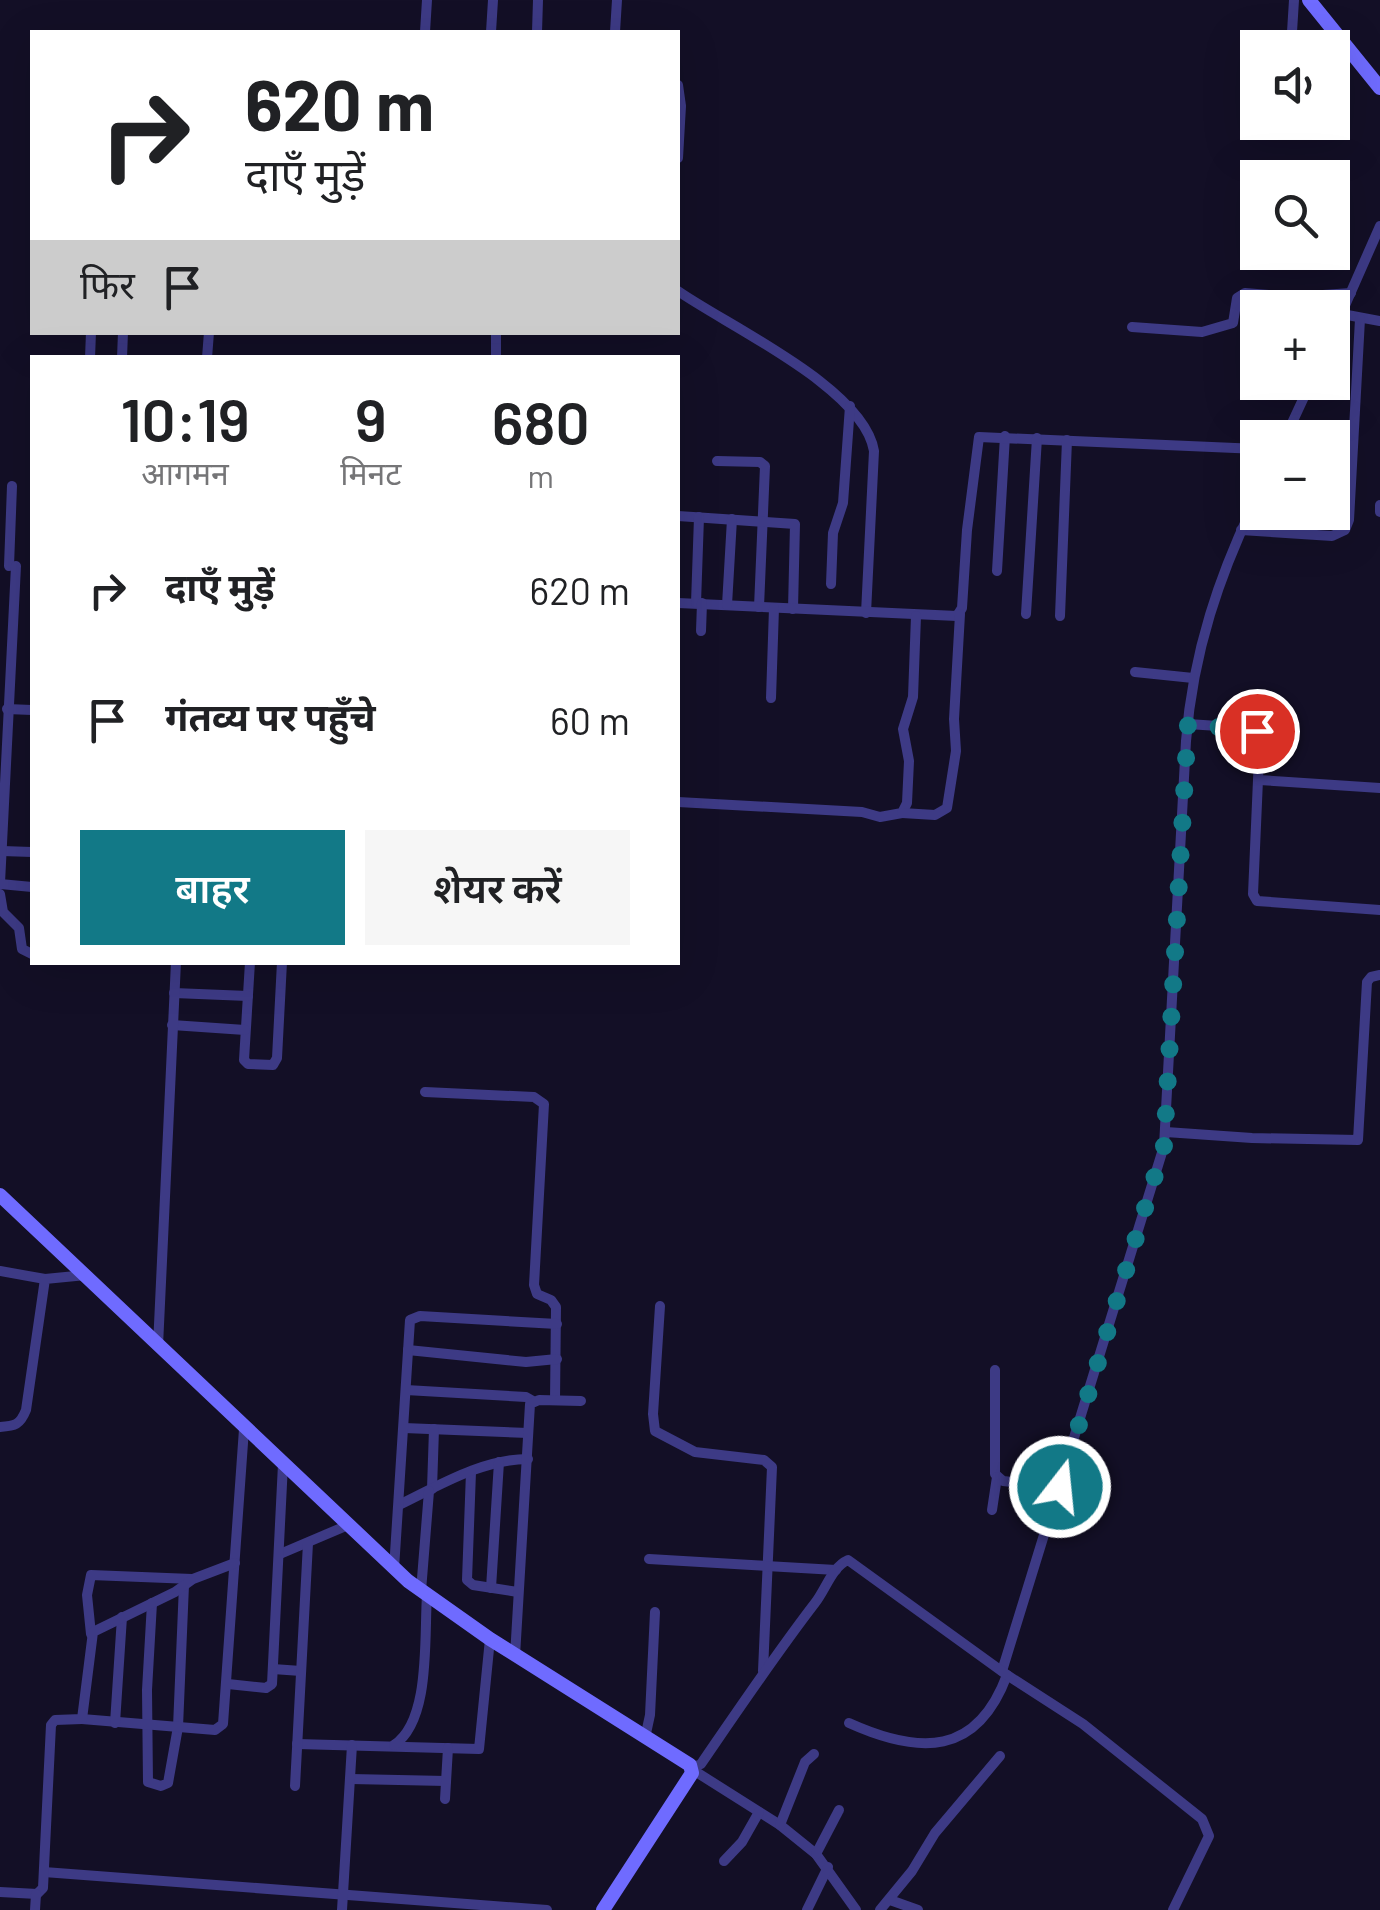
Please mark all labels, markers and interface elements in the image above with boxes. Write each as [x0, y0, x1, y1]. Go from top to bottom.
map controls [1240, 30, 1350, 530]
button: sound [1240, 30, 1350, 140]
text: 620 m [245, 61, 434, 145]
icon: right [80, 70, 210, 200]
text: दाएँ मुड़ें [245, 146, 365, 200]
button: search [1240, 160, 1350, 270]
icon: arrive [155, 260, 210, 315]
text: फिर [80, 261, 135, 307]
button: + [1240, 290, 1350, 400]
text: 10:19 [120, 382, 250, 454]
text: 9 [355, 382, 387, 454]
text: 680 [492, 385, 590, 457]
button: − [1240, 420, 1350, 530]
text: आगमन [141, 453, 229, 491]
text: मिनट [340, 453, 401, 491]
text: m [527, 456, 554, 494]
icon: right [80, 563, 135, 618]
text: दाएँ मुड़ें [165, 563, 275, 609]
text: 620 m [530, 567, 630, 613]
pin [1215, 689, 1300, 774]
icon: arrive [80, 693, 135, 748]
text: गंतव्य पर पहुँचे [165, 693, 376, 739]
text: 60 m [550, 697, 630, 743]
icon: arrive [1230, 704, 1285, 759]
button: बाहर [80, 830, 345, 945]
button: शेयर करें [365, 830, 630, 945]
position arrow [1008, 1435, 1112, 1539]

